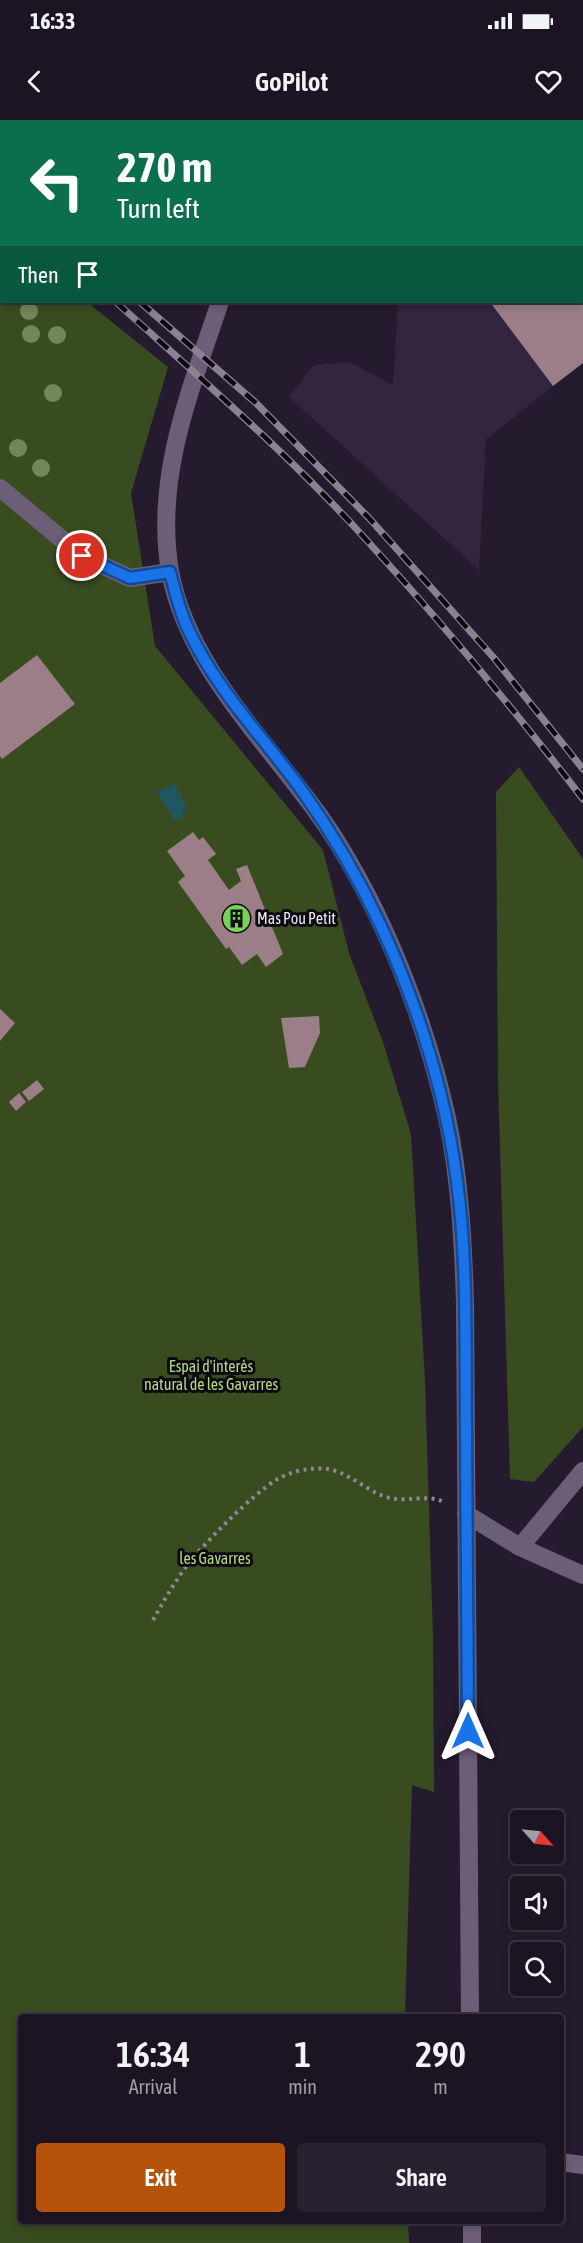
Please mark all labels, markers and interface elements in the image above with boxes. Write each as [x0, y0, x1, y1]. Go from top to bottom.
text: 16:33 [30, 8, 75, 34]
icon: back [18, 65, 51, 98]
icon: heart [532, 65, 565, 98]
text: GoPilot [255, 66, 328, 97]
text: 270 m [117, 143, 212, 191]
icon: left [18, 144, 96, 222]
text: Turn left [117, 193, 200, 224]
icon: arrive [71, 258, 104, 291]
text: Then [18, 262, 59, 288]
pin [56, 530, 107, 581]
icon: arrive [65, 539, 98, 572]
building icon: Mas Pou Petit [220, 902, 252, 934]
place label: Mas Pou Petit [257, 909, 336, 927]
park label: Espai d'interès natural de les Gavarres [144, 1357, 278, 1393]
park label: les Gavarres [179, 1549, 251, 1567]
position arrow [436, 1699, 500, 1763]
north arrow [510, 1810, 564, 1864]
map controls [510, 1810, 564, 1996]
button: sound [510, 1876, 564, 1930]
button: search [510, 1942, 564, 1996]
text: 16:34 [116, 2033, 190, 2075]
text: 1 [294, 2033, 311, 2075]
text: 290 [415, 2033, 466, 2075]
text: Arrival [129, 2075, 178, 2098]
text: min [288, 2075, 317, 2098]
text: m [433, 2075, 448, 2098]
button: Exit [36, 2143, 285, 2212]
button: Share [297, 2143, 546, 2212]

